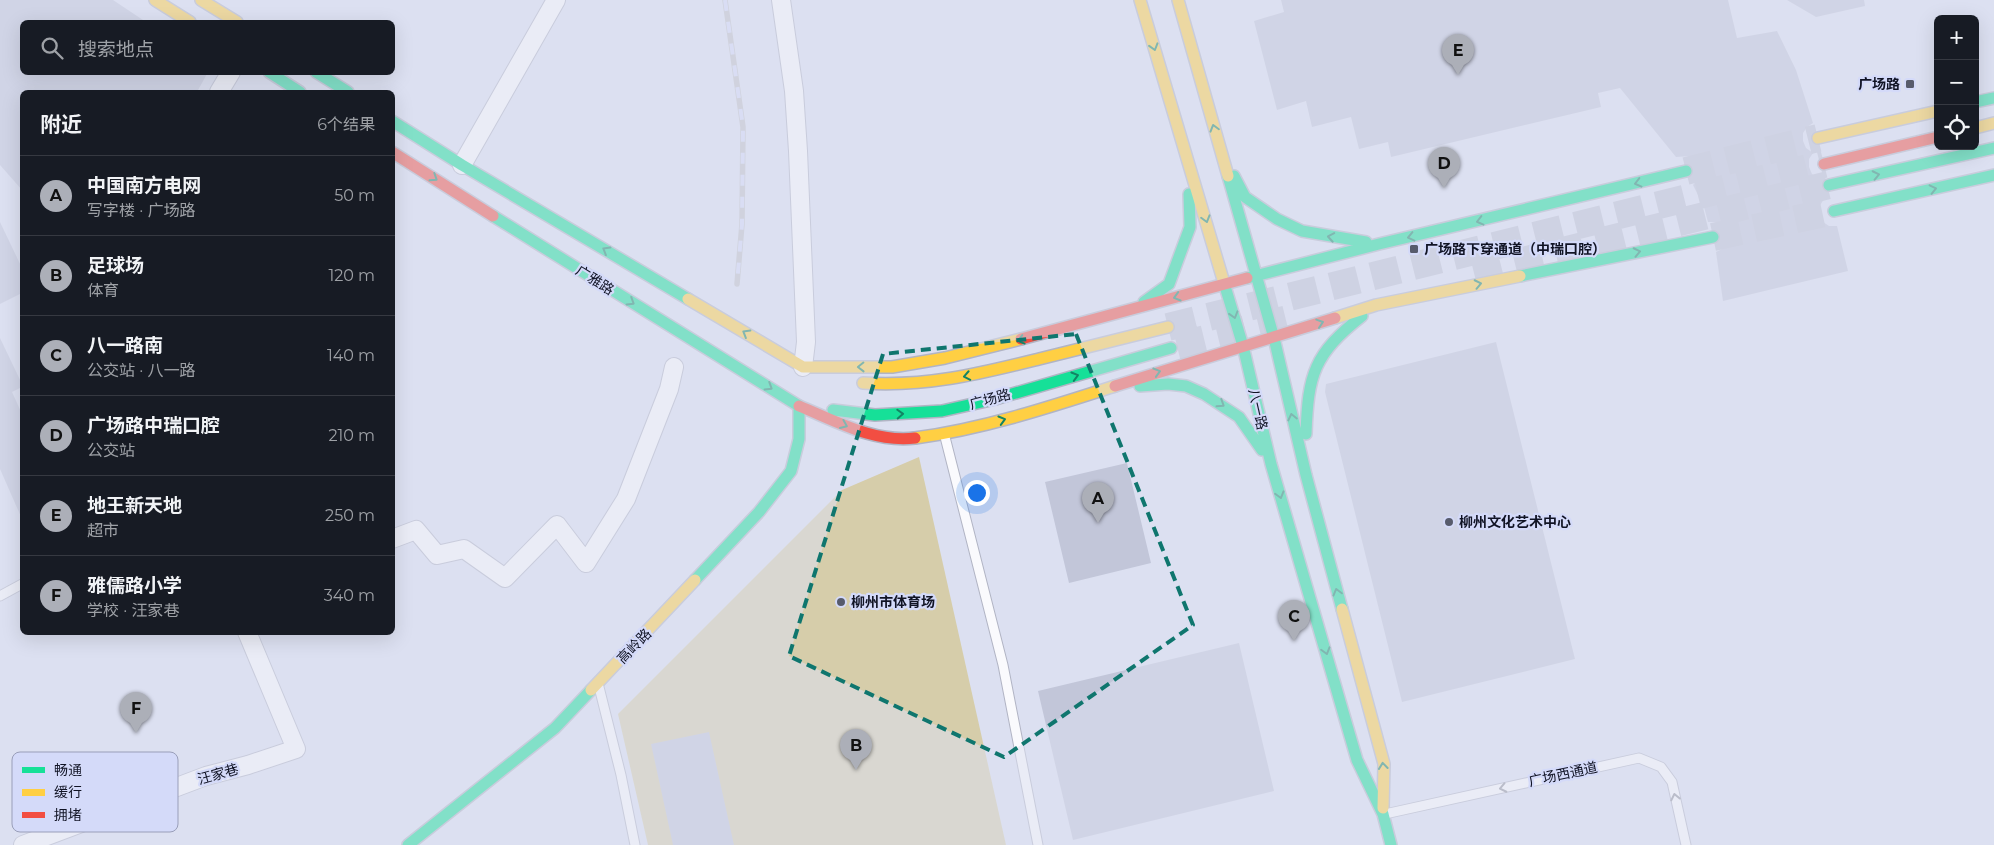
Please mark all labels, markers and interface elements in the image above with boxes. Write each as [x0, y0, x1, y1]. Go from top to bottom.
map controls [1934, 15, 1979, 150]
button: + [1934, 15, 1979, 60]
search box [20, 20, 395, 75]
icon: search [38, 34, 66, 62]
pin: E [1442, 34, 1474, 75]
text: 搜索地点 [78, 38, 154, 61]
one-way arrow [1149, 42, 1159, 50]
button: − [1934, 60, 1979, 105]
place label: 广场路 [1858, 75, 1900, 93]
marker: 广场路 [1904, 78, 1916, 90]
button: locate [1934, 105, 1979, 150]
text: 附近 [40, 112, 82, 137]
text: 6个结果 [317, 115, 375, 134]
one-way arrow [1210, 124, 1220, 133]
pin: D [1428, 147, 1460, 188]
one-way arrow [1872, 170, 1881, 180]
one-way arrow [428, 172, 437, 181]
text: 中国南方电网 [87, 174, 201, 197]
one-way arrow [1634, 177, 1643, 188]
one-way arrow [1929, 184, 1938, 195]
text: A [50, 186, 62, 205]
text: 50 m [334, 186, 375, 205]
text: 写字楼 · 广场路 [87, 201, 195, 220]
one-way arrow [1200, 215, 1210, 223]
one-way arrow [1476, 215, 1485, 226]
one-way arrow [1407, 231, 1416, 242]
one-way arrow [1327, 232, 1336, 242]
place label: 广场路下穿通道（中瑞口腔） [1424, 240, 1606, 258]
marker: 广场路下穿通道（中瑞口腔） [1408, 243, 1420, 255]
one-way arrow [603, 247, 612, 257]
one-way arrow [1633, 247, 1642, 258]
text: 足球场 [87, 254, 144, 277]
street label: 广雅路 [572, 261, 618, 299]
text: B [50, 266, 62, 285]
text: 120 m [328, 266, 375, 285]
one-way arrow [1474, 280, 1482, 290]
text: 体育 [87, 281, 119, 300]
one-way arrow [1174, 291, 1182, 301]
one-way arrow [625, 295, 634, 305]
one-way arrow [1228, 310, 1238, 318]
one-way arrow [1316, 319, 1324, 329]
one-way arrow [743, 329, 752, 339]
text: 八一路南 [87, 334, 163, 357]
one-way arrow [1016, 334, 1025, 345]
text: C [50, 346, 62, 365]
text: 140 m [327, 346, 375, 365]
text: 公交站 · 八一路 [87, 361, 195, 380]
one-way arrow [857, 362, 864, 372]
one-way arrow [1153, 367, 1161, 377]
one-way arrow [963, 370, 972, 380]
one-way arrow [1070, 371, 1079, 381]
one-way arrow [763, 381, 772, 390]
street label: 广场路 [967, 385, 1013, 413]
street label: 八一路 [1245, 387, 1271, 431]
one-way arrow [1215, 398, 1224, 407]
one-way arrow [896, 408, 904, 419]
one-way arrow [1287, 413, 1298, 422]
text: 广场路中瑞口腔 [87, 414, 220, 437]
one-way arrow [998, 416, 1006, 426]
one-way arrow [839, 418, 848, 429]
text: D [49, 426, 63, 445]
text: 210 m [328, 426, 375, 445]
text: 公交站 [87, 441, 135, 460]
your location [964, 480, 990, 506]
pin: A [1082, 482, 1114, 523]
one-way arrow [1275, 490, 1285, 498]
text: 地王新天地 [87, 494, 182, 517]
text: E [51, 506, 61, 525]
text: 250 m [325, 506, 375, 525]
place label: 柳州文化艺术中心 [1459, 513, 1571, 531]
marker: 柳州文化艺术中心 [1443, 516, 1455, 528]
text: 超市 [87, 521, 119, 540]
text: 雅儒路小学 [87, 574, 182, 597]
text: F [51, 586, 61, 605]
text: 340 m [324, 586, 375, 605]
one-way arrow [1333, 588, 1343, 596]
place label: 柳州市体育场 [851, 593, 935, 611]
marker: 柳州市体育场 [835, 596, 847, 608]
pin: C [1278, 600, 1310, 641]
text: 学校 · 汪家巷 [87, 601, 179, 620]
street label: 高岭路 [613, 625, 655, 667]
one-way arrow [1320, 646, 1330, 654]
pin: F [120, 692, 152, 733]
pin: B [840, 729, 872, 770]
legend [12, 752, 178, 832]
street label: 广场西通道 [1527, 758, 1599, 790]
street label: 汪家巷 [195, 760, 241, 788]
text: 畅通 [54, 761, 82, 779]
one-way arrow [1378, 761, 1389, 769]
one-way arrow [1499, 782, 1507, 793]
text: 缓行 [54, 783, 82, 801]
one-way arrow [1671, 793, 1681, 802]
text: 拥堵 [54, 806, 82, 824]

